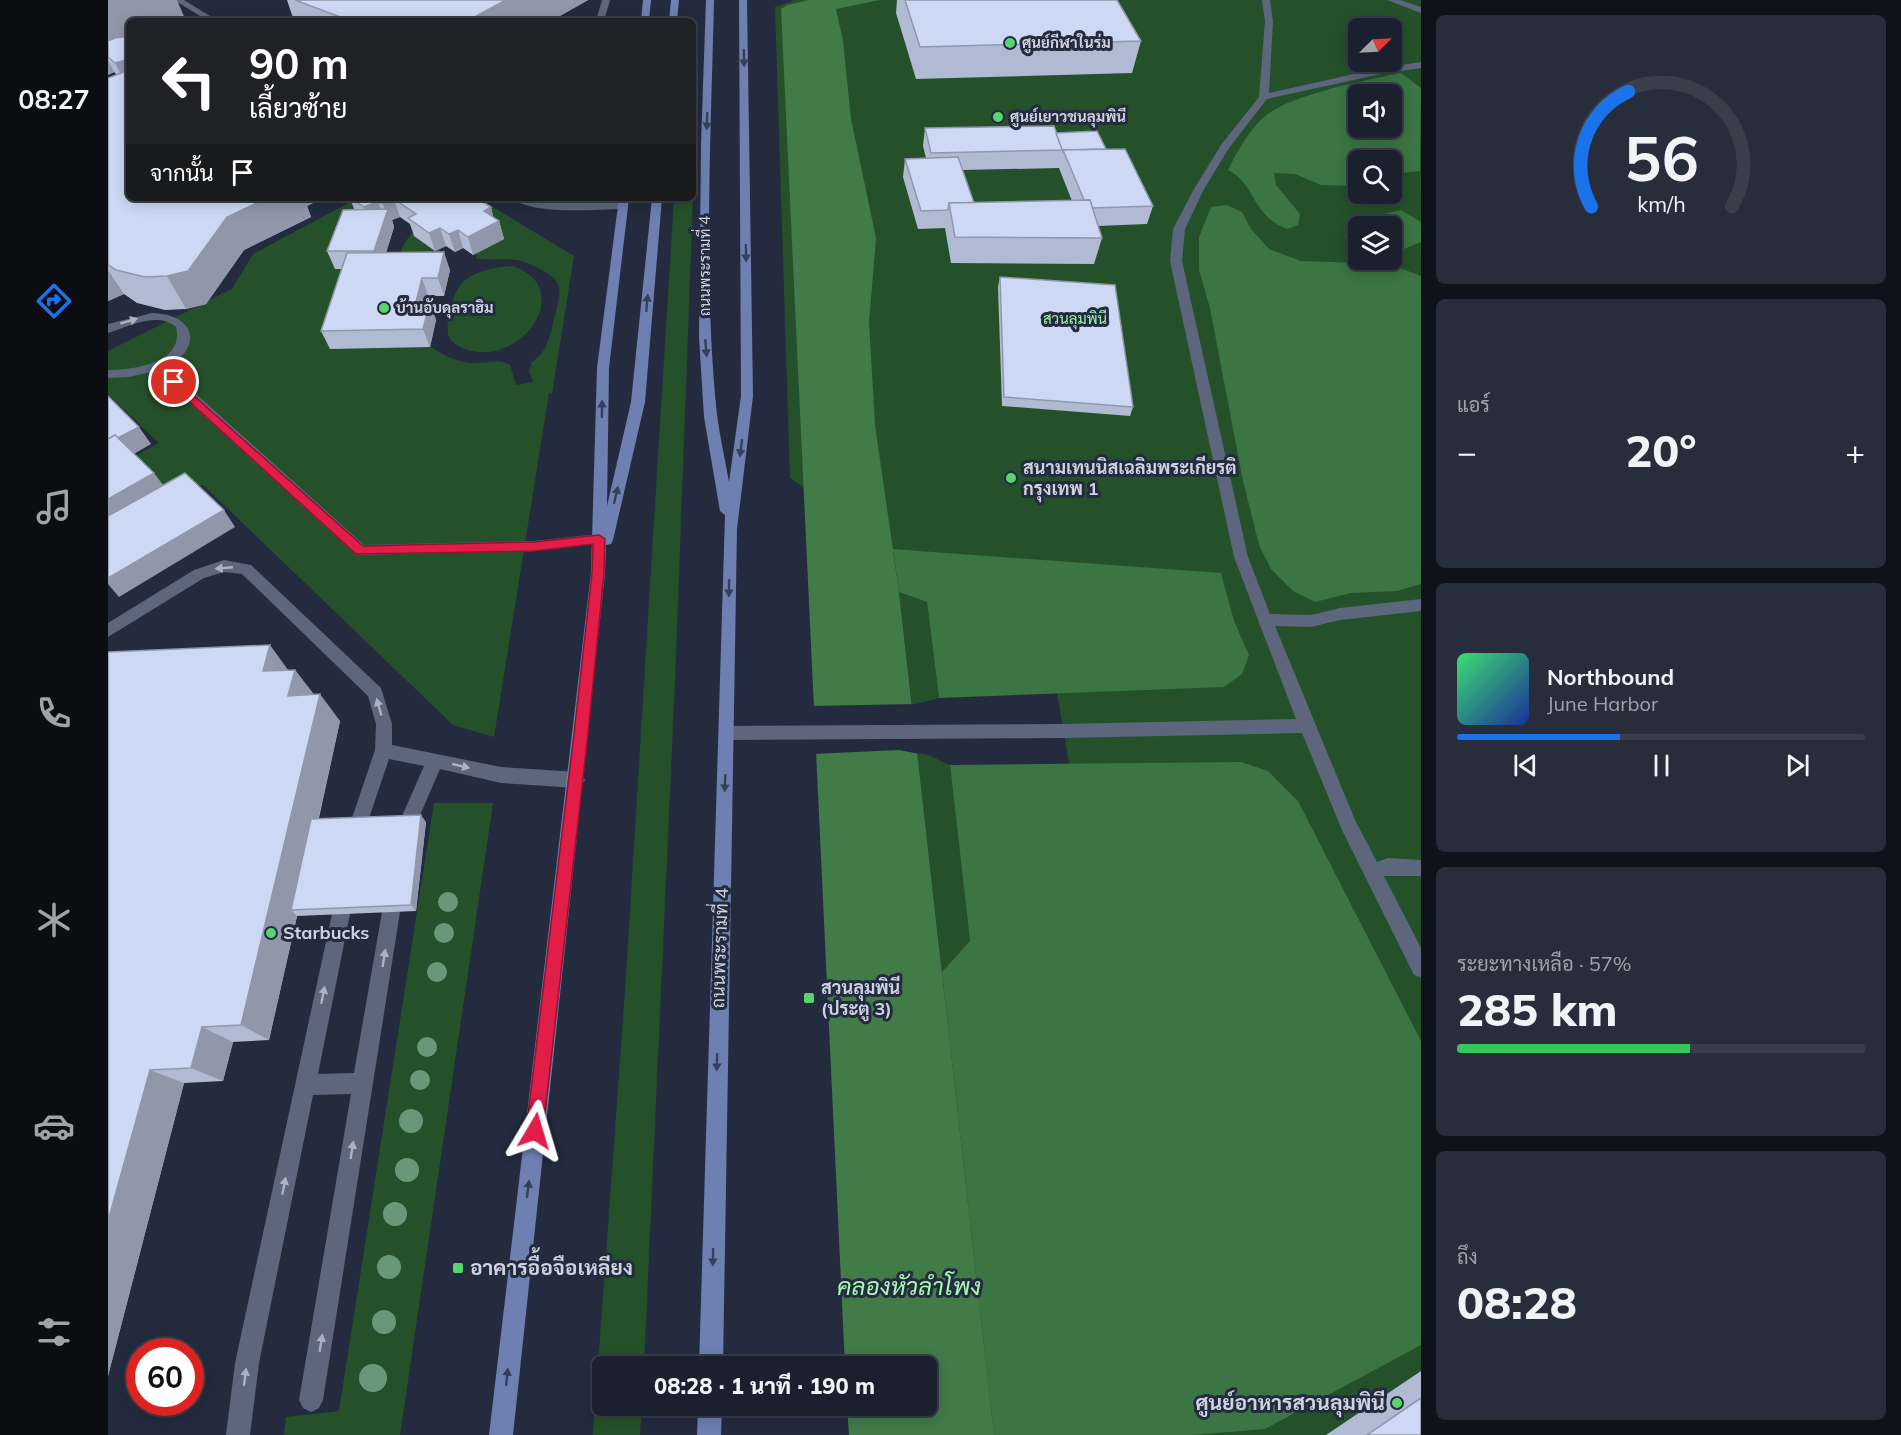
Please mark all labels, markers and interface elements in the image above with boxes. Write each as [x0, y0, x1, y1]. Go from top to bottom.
north arrow [1348, 18, 1402, 72]
map controls [1348, 18, 1402, 270]
place label: ศูนย์กีฬาในร่ม [1022, 33, 1111, 54]
marker: ศูนย์กีฬาในร่ม [1003, 36, 1017, 50]
text: 90 m [249, 37, 349, 90]
icon: left [150, 42, 228, 120]
one-way arrow [739, 49, 749, 68]
text: 08:27 [18, 82, 90, 116]
button: sound [1348, 84, 1402, 138]
text: เลี้ยวซ้าย [249, 91, 347, 125]
place label: ศูนย์เยาวชนลุมพินี [1010, 107, 1126, 128]
marker: ศูนย์เยาวชนลุมพินี [991, 110, 1005, 124]
one-way arrow [702, 112, 711, 131]
text: 56 [1624, 118, 1698, 197]
button: search [1348, 150, 1402, 204]
icon: arrive [226, 156, 259, 189]
text: จากนั้น [150, 159, 214, 187]
text: km/h [1637, 190, 1685, 217]
street label: ถนนพระรามที่ 4 [690, 216, 714, 316]
button: layers [1348, 216, 1402, 270]
one-way arrow [741, 244, 751, 263]
icon: directions [33, 280, 75, 322]
one-way arrow [642, 294, 652, 313]
place label: บ้านอับดุลราฮิม [396, 298, 494, 319]
marker: บ้านอับดุลราฮิม [377, 301, 391, 315]
park label: สวนลุมพินี [1043, 309, 1107, 330]
one-way arrow [120, 316, 138, 325]
one-way arrow [701, 339, 710, 358]
pin [148, 356, 199, 407]
icon: arrive [157, 365, 190, 398]
text: แอร์ [1457, 392, 1490, 417]
one-way arrow [597, 400, 607, 419]
text: 20° [1625, 422, 1697, 478]
text: − [1457, 431, 1477, 472]
text: + [1845, 431, 1865, 472]
one-way arrow [736, 439, 745, 458]
place label: สนามเทนนิสเฉลิมพระเกียรติ กรุงเทพ 1 [1023, 455, 1237, 503]
marker: สนามเทนนิสเฉลิมพระเกียรติ กรุงเทพ 1 [1004, 471, 1018, 485]
icon: music [33, 486, 75, 528]
one-way arrow [612, 486, 622, 505]
one-way arrow [214, 564, 233, 573]
one-way arrow [725, 578, 734, 597]
text: Northbound [1547, 663, 1674, 691]
text: June Harbor [1547, 691, 1658, 716]
icon: phone [33, 692, 75, 734]
one-way arrow [374, 698, 383, 716]
icon: previous [1509, 749, 1542, 782]
icon: pause [1645, 749, 1678, 782]
icon: next [1781, 749, 1814, 782]
one-way arrow [452, 762, 470, 772]
one-way arrow [721, 773, 730, 792]
street label: ถนนพระรามที่ 4 [702, 887, 733, 1009]
icon: climate [33, 899, 75, 941]
place label: Starbucks [283, 921, 369, 944]
marker: Starbucks [264, 926, 278, 940]
one-way arrow [380, 948, 389, 967]
text: ระยะทางเหลือ · 57% [1457, 951, 1631, 976]
place label: สวนลุมพินี (ประตู 3) [821, 975, 900, 1022]
text: 285 km [1457, 981, 1618, 1037]
one-way arrow [319, 986, 329, 1004]
marker: สวนลุมพินี (ประตู 3) [802, 991, 816, 1005]
one-way arrow [712, 1053, 722, 1072]
position arrow [503, 1099, 567, 1163]
icon: car [33, 1105, 75, 1147]
one-way arrow [348, 1141, 357, 1160]
one-way arrow [280, 1176, 289, 1195]
one-way arrow [523, 1180, 533, 1199]
text: ถึง [1457, 1244, 1478, 1269]
place label: อาคารอื้อจือเหลียง [470, 1247, 633, 1280]
one-way arrow [708, 1248, 718, 1267]
marker: อาคารอื้อจือเหลียง [451, 1261, 465, 1275]
water label: คลองหัวลำโพง [837, 1271, 981, 1301]
text: 08:28 [1457, 1274, 1577, 1330]
icon: filters [33, 1311, 75, 1353]
one-way arrow [316, 1333, 325, 1352]
speed limit sign: 60 [126, 1338, 204, 1416]
one-way arrow [240, 1367, 250, 1386]
one-way arrow [502, 1367, 512, 1386]
text: 08:28 · 1 นาที · 190 m [654, 1372, 875, 1400]
place label: ศูนย์อาหารสวนลุมพินี [1195, 1389, 1385, 1418]
marker: ศูนย์อาหารสวนลุมพินี [1390, 1396, 1404, 1410]

